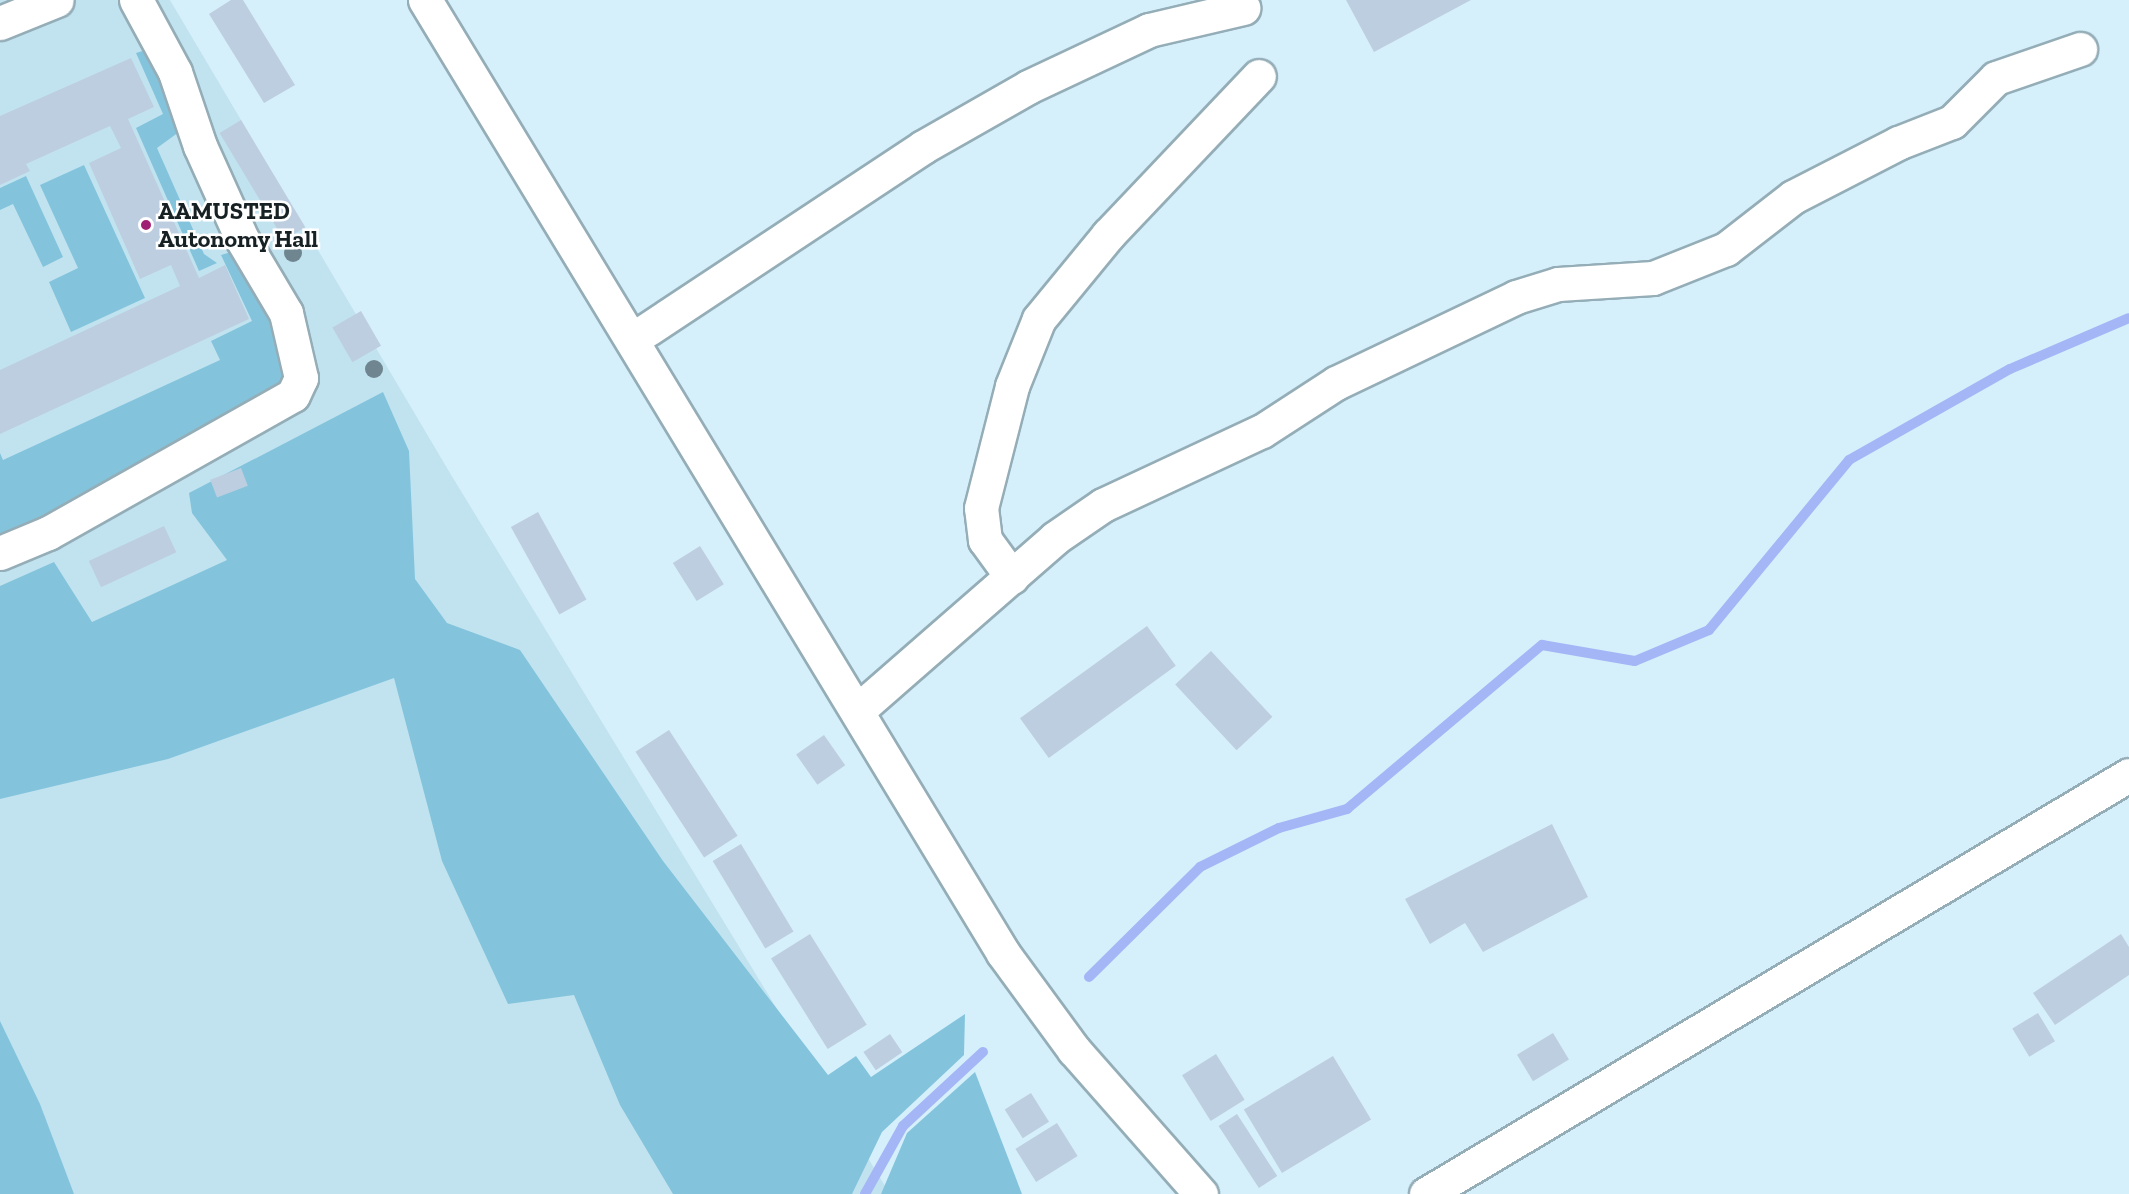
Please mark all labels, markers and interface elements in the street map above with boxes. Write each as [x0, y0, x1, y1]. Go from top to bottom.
place label: AAMUSTED Autonomy Hall [158, 197, 319, 253]
marker: AAMUSTED Autonomy Hall [139, 218, 153, 232]

